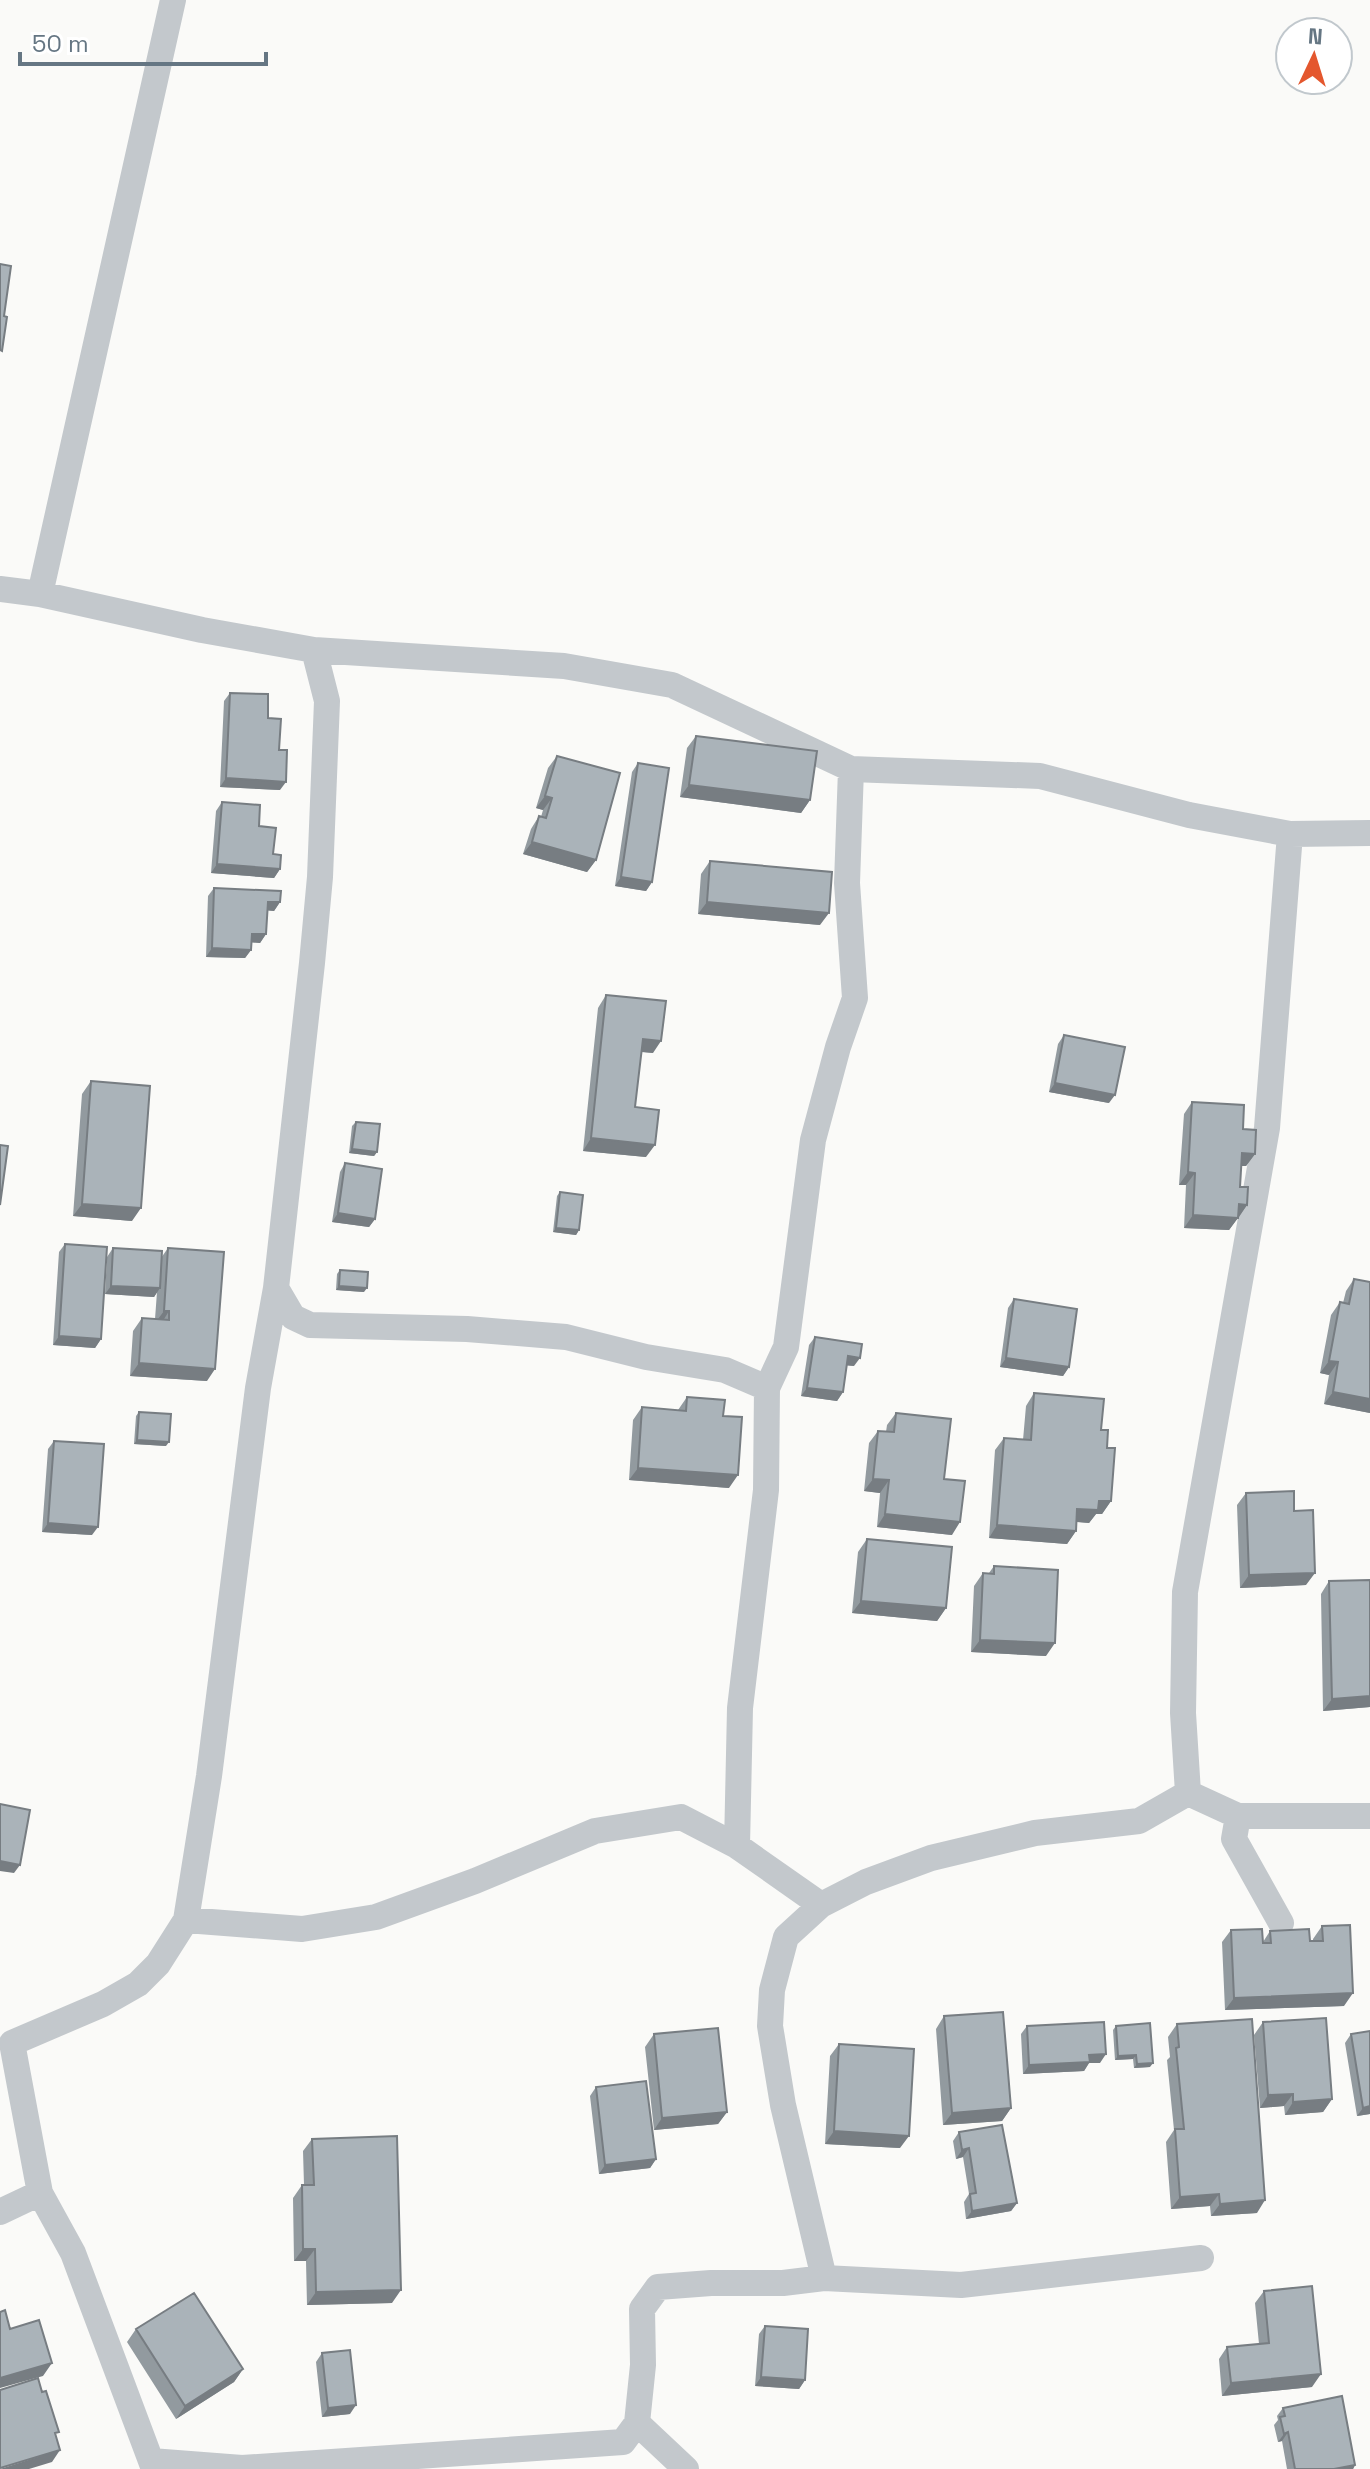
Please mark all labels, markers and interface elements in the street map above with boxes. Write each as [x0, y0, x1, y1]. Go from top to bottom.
scale bar [20, 16, 266, 66]
north arrow [1274, 16, 1354, 96]
text: N [1307, 22, 1324, 51]
text: 50 m [32, 28, 89, 59]

